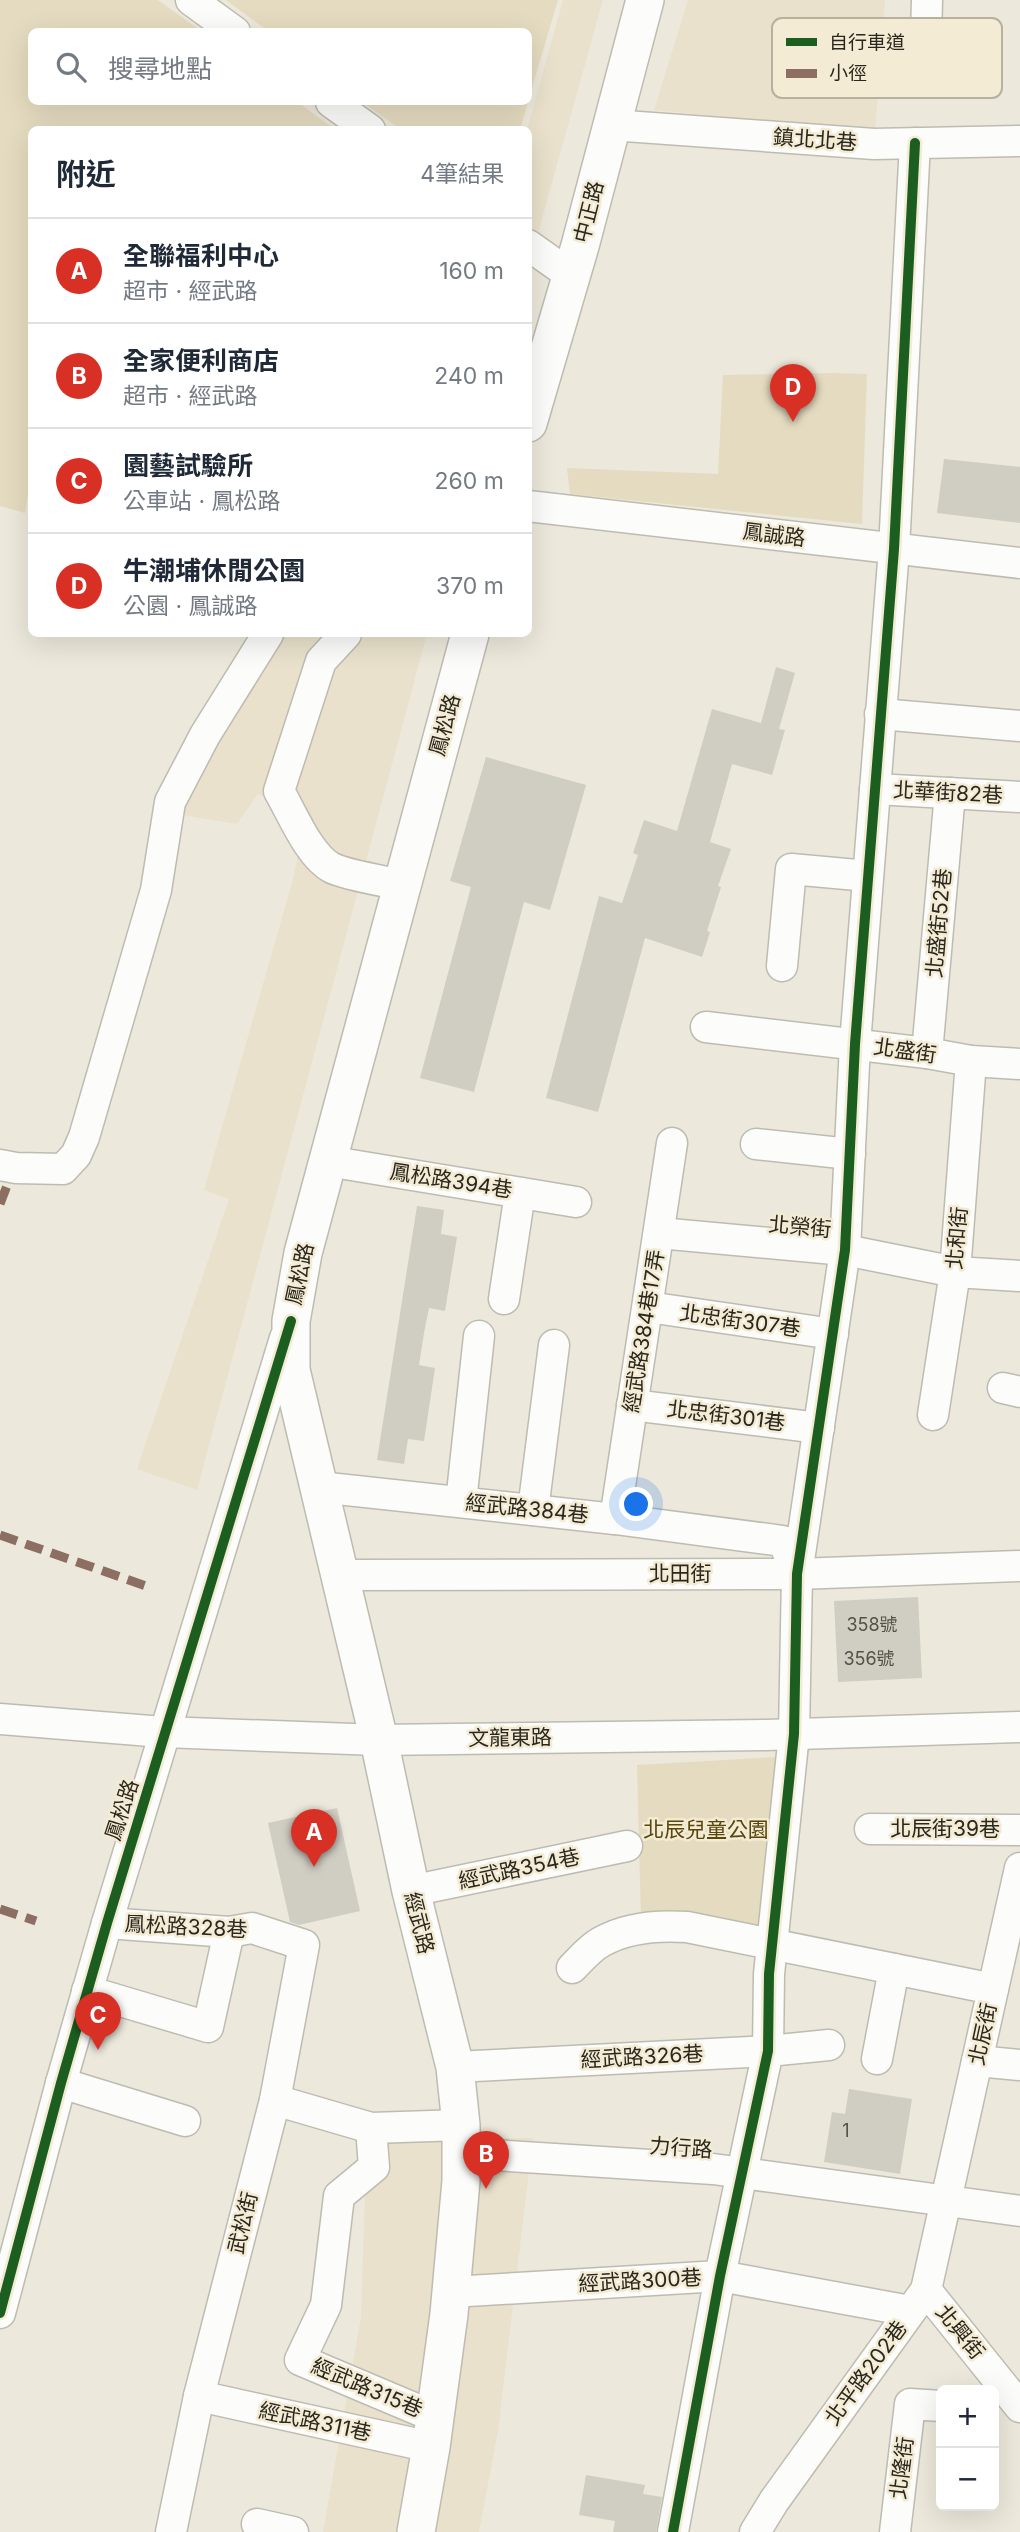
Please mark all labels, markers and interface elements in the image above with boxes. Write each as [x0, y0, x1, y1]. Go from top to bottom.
legend [772, 18, 1002, 98]
search box [28, 28, 532, 105]
text: 自行車道 [829, 31, 905, 54]
icon: search [52, 48, 90, 86]
text: 搜尋地點 [108, 53, 212, 84]
text: 小徑 [829, 62, 867, 85]
street label: 鎮北北巷 [772, 124, 858, 155]
text: 附近 [56, 156, 116, 192]
text: 4筆結果 [420, 160, 504, 188]
street label: 中正路 [569, 178, 608, 245]
text: 全聯福利中心 [123, 240, 279, 271]
text: A [70, 257, 88, 285]
text: 160 m [439, 257, 504, 285]
text: 超市 · 經武路 [123, 277, 258, 305]
text: 全家便利商店 [123, 345, 279, 376]
text: B [71, 362, 87, 390]
text: 240 m [434, 362, 504, 390]
pin: D [770, 364, 816, 422]
text: 超市 · 經武路 [123, 382, 258, 410]
text: 園藝試驗所 [123, 450, 253, 481]
text: C [70, 467, 88, 495]
text: 260 m [435, 467, 504, 495]
text: 公車站 · 鳳松路 [123, 487, 281, 515]
street label: 鳳誠路 [741, 518, 807, 551]
text: 牛潮埔休閒公園 [123, 555, 305, 586]
text: D [71, 572, 87, 600]
text: 370 m [436, 572, 504, 600]
text: 公園 · 鳳誠路 [123, 592, 258, 620]
street label: 鳳松路 [424, 691, 465, 759]
street label: 北華街82巷 [893, 777, 1004, 808]
street label: 北盛街52巷 [921, 867, 956, 979]
street label: 北盛街 [872, 1034, 938, 1067]
street label: 鳳松路394巷 [388, 1158, 514, 1203]
street label: 北和街 [941, 1205, 972, 1270]
street label: 北榮街 [768, 1211, 833, 1242]
street label: 鳳松路 [281, 1240, 318, 1307]
street label: 經武路384巷17弄 [618, 1247, 669, 1414]
street label: 北忠街307巷 [678, 1300, 802, 1341]
street label: 北忠街301巷 [666, 1396, 787, 1435]
your location [619, 1487, 653, 1521]
street label: 經武路384巷 [464, 1490, 590, 1527]
street label: 北田街 [649, 1561, 712, 1586]
house number: 358號 [846, 1614, 898, 1635]
house number: 356號 [843, 1648, 895, 1669]
street label: 文龍東路 [468, 1724, 552, 1751]
street label: 鳳松路 [100, 1776, 143, 1844]
pin: A [291, 1809, 337, 1867]
street label: 北辰街39巷 [890, 1816, 1000, 1841]
park label: 北辰兒童公園 [643, 1817, 769, 1842]
street label: 經武路354巷 [456, 1843, 582, 1894]
street label: 經武路 [400, 1889, 439, 1956]
street label: 鳳松路328巷 [124, 1911, 248, 1942]
pin: C [75, 1992, 121, 2050]
street label: 北辰街 [964, 2000, 1001, 2067]
street label: 經武路326巷 [580, 2041, 704, 2072]
house number: 1 [842, 2120, 850, 2141]
pin: B [463, 2131, 509, 2189]
street label: 力行路 [649, 2133, 713, 2162]
street label: 武松街 [223, 2189, 262, 2256]
street label: 經武路300巷 [578, 2265, 702, 2296]
street label: 北興街 [931, 2299, 990, 2364]
street label: 北平路202巷 [819, 2316, 912, 2430]
street label: 經武路315巷 [308, 2353, 427, 2422]
map controls [936, 2385, 999, 2511]
button: + [936, 2385, 999, 2448]
street label: 經武路311巷 [257, 2397, 373, 2446]
street label: 北隆街 [885, 2435, 918, 2501]
button: − [936, 2448, 999, 2511]

